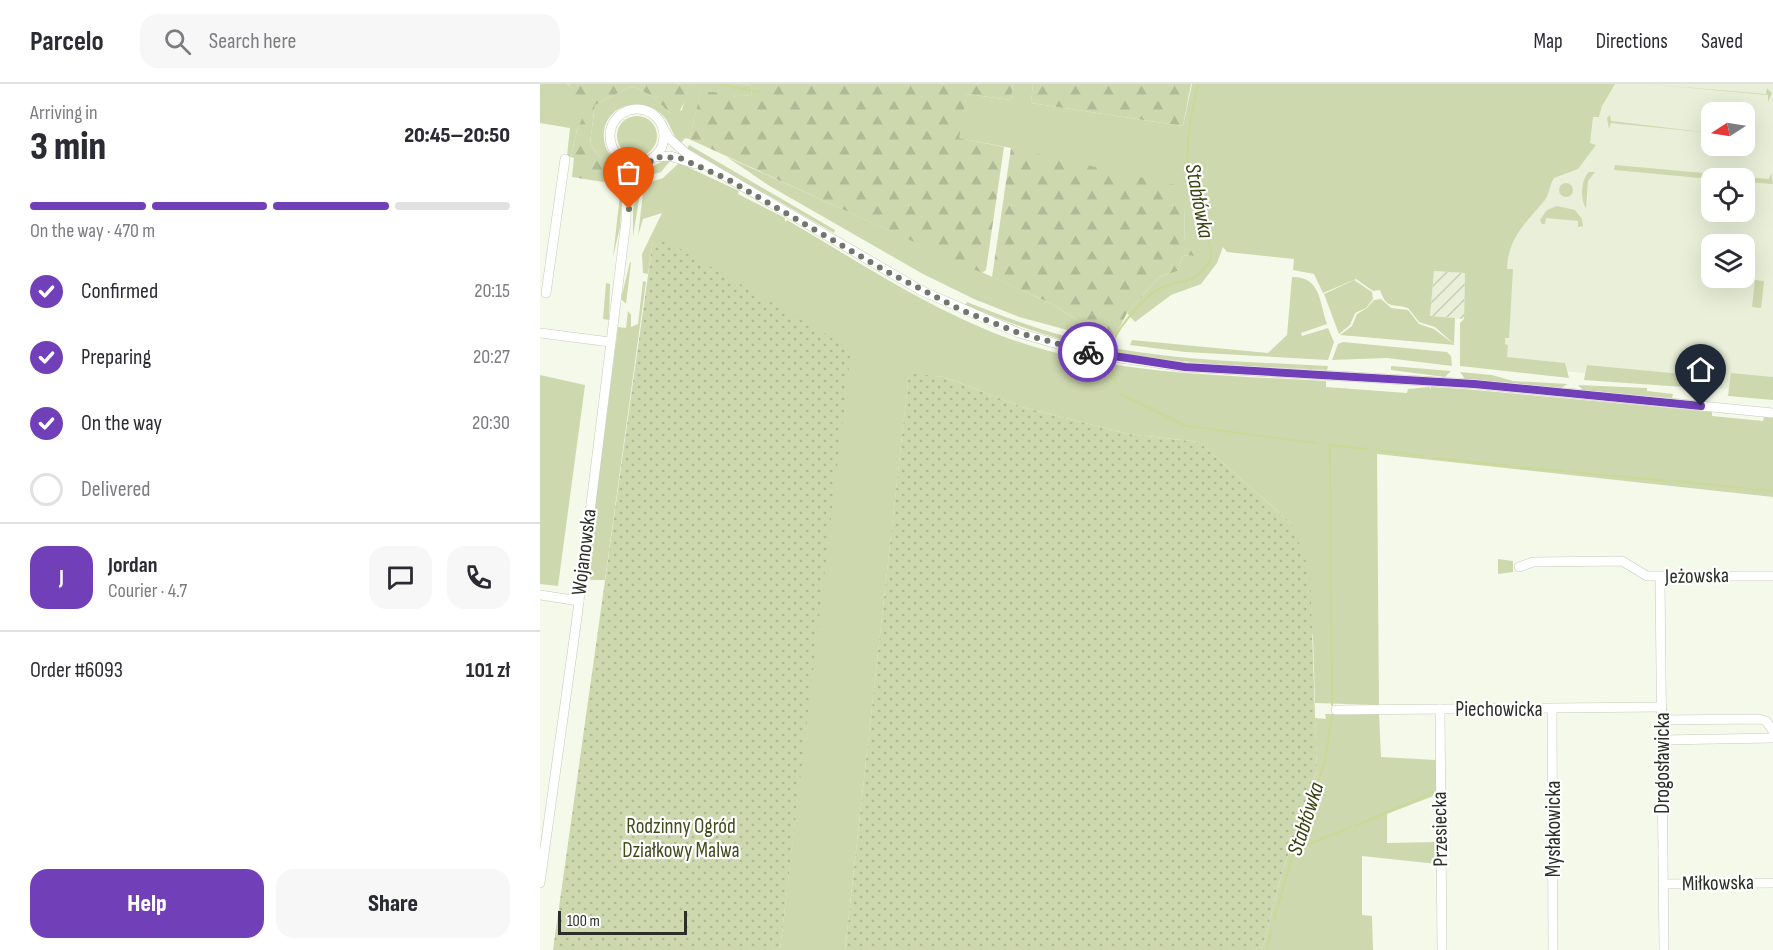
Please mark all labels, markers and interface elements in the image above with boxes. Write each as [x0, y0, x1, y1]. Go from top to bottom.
search box [140, 14, 560, 68]
text: Parcelo [30, 25, 104, 58]
icon: search [161, 25, 194, 58]
text: Search here [209, 28, 296, 55]
text: Map [1533, 29, 1563, 54]
text: Directions [1596, 29, 1668, 54]
text: Saved [1701, 29, 1743, 54]
text: Arriving in [30, 101, 98, 125]
north arrow [1701, 102, 1755, 156]
map controls [1701, 102, 1755, 288]
text: 20:45–20:50 [404, 122, 510, 149]
text: 3 min [30, 124, 106, 171]
pin [603, 147, 654, 209]
icon: bag [612, 156, 645, 189]
water label: Stabłówka [1179, 161, 1219, 241]
button: locate [1701, 168, 1755, 222]
text: On the way · 470 m [30, 219, 155, 243]
button: layers [1701, 234, 1755, 288]
icon: check [30, 275, 63, 308]
text: Confirmed [81, 278, 158, 305]
text: 20:15 [474, 279, 510, 303]
courier [1058, 322, 1118, 382]
icon: bike [1072, 336, 1105, 369]
icon: check [30, 341, 63, 374]
text: Preparing [81, 344, 151, 371]
pin [1675, 344, 1726, 406]
text: 20:27 [473, 345, 510, 369]
icon: home [1684, 353, 1717, 386]
icon: check [30, 407, 63, 440]
text: On the way [81, 410, 162, 437]
text: 20:30 [472, 411, 510, 435]
text: Delivered [81, 476, 150, 503]
street label: Wojanowska [566, 507, 602, 597]
button: chat [369, 546, 432, 609]
button: phone [447, 546, 510, 609]
text: Jordan [108, 552, 157, 579]
street label: Jeżowska [1664, 563, 1729, 589]
text: J [59, 564, 64, 591]
text: Courier · 4.7 [108, 579, 187, 603]
text: Order #6093 [30, 657, 123, 684]
text: 101 zł [466, 657, 510, 684]
street label: Piechowicka [1455, 697, 1543, 722]
street label: Drogosławicka [1650, 712, 1675, 814]
water label: Stabłówka [1282, 779, 1330, 859]
street label: Mysłakowicka [1541, 781, 1566, 877]
street label: Przesiecka [1427, 791, 1453, 867]
park label: Rodzinny Ogród Działkowy Malwa [622, 814, 740, 863]
button: Help [30, 869, 264, 938]
button: Share [276, 869, 510, 938]
street label: Miłkowska [1682, 870, 1754, 896]
scale bar [558, 908, 687, 936]
text: 100 m [567, 912, 600, 931]

